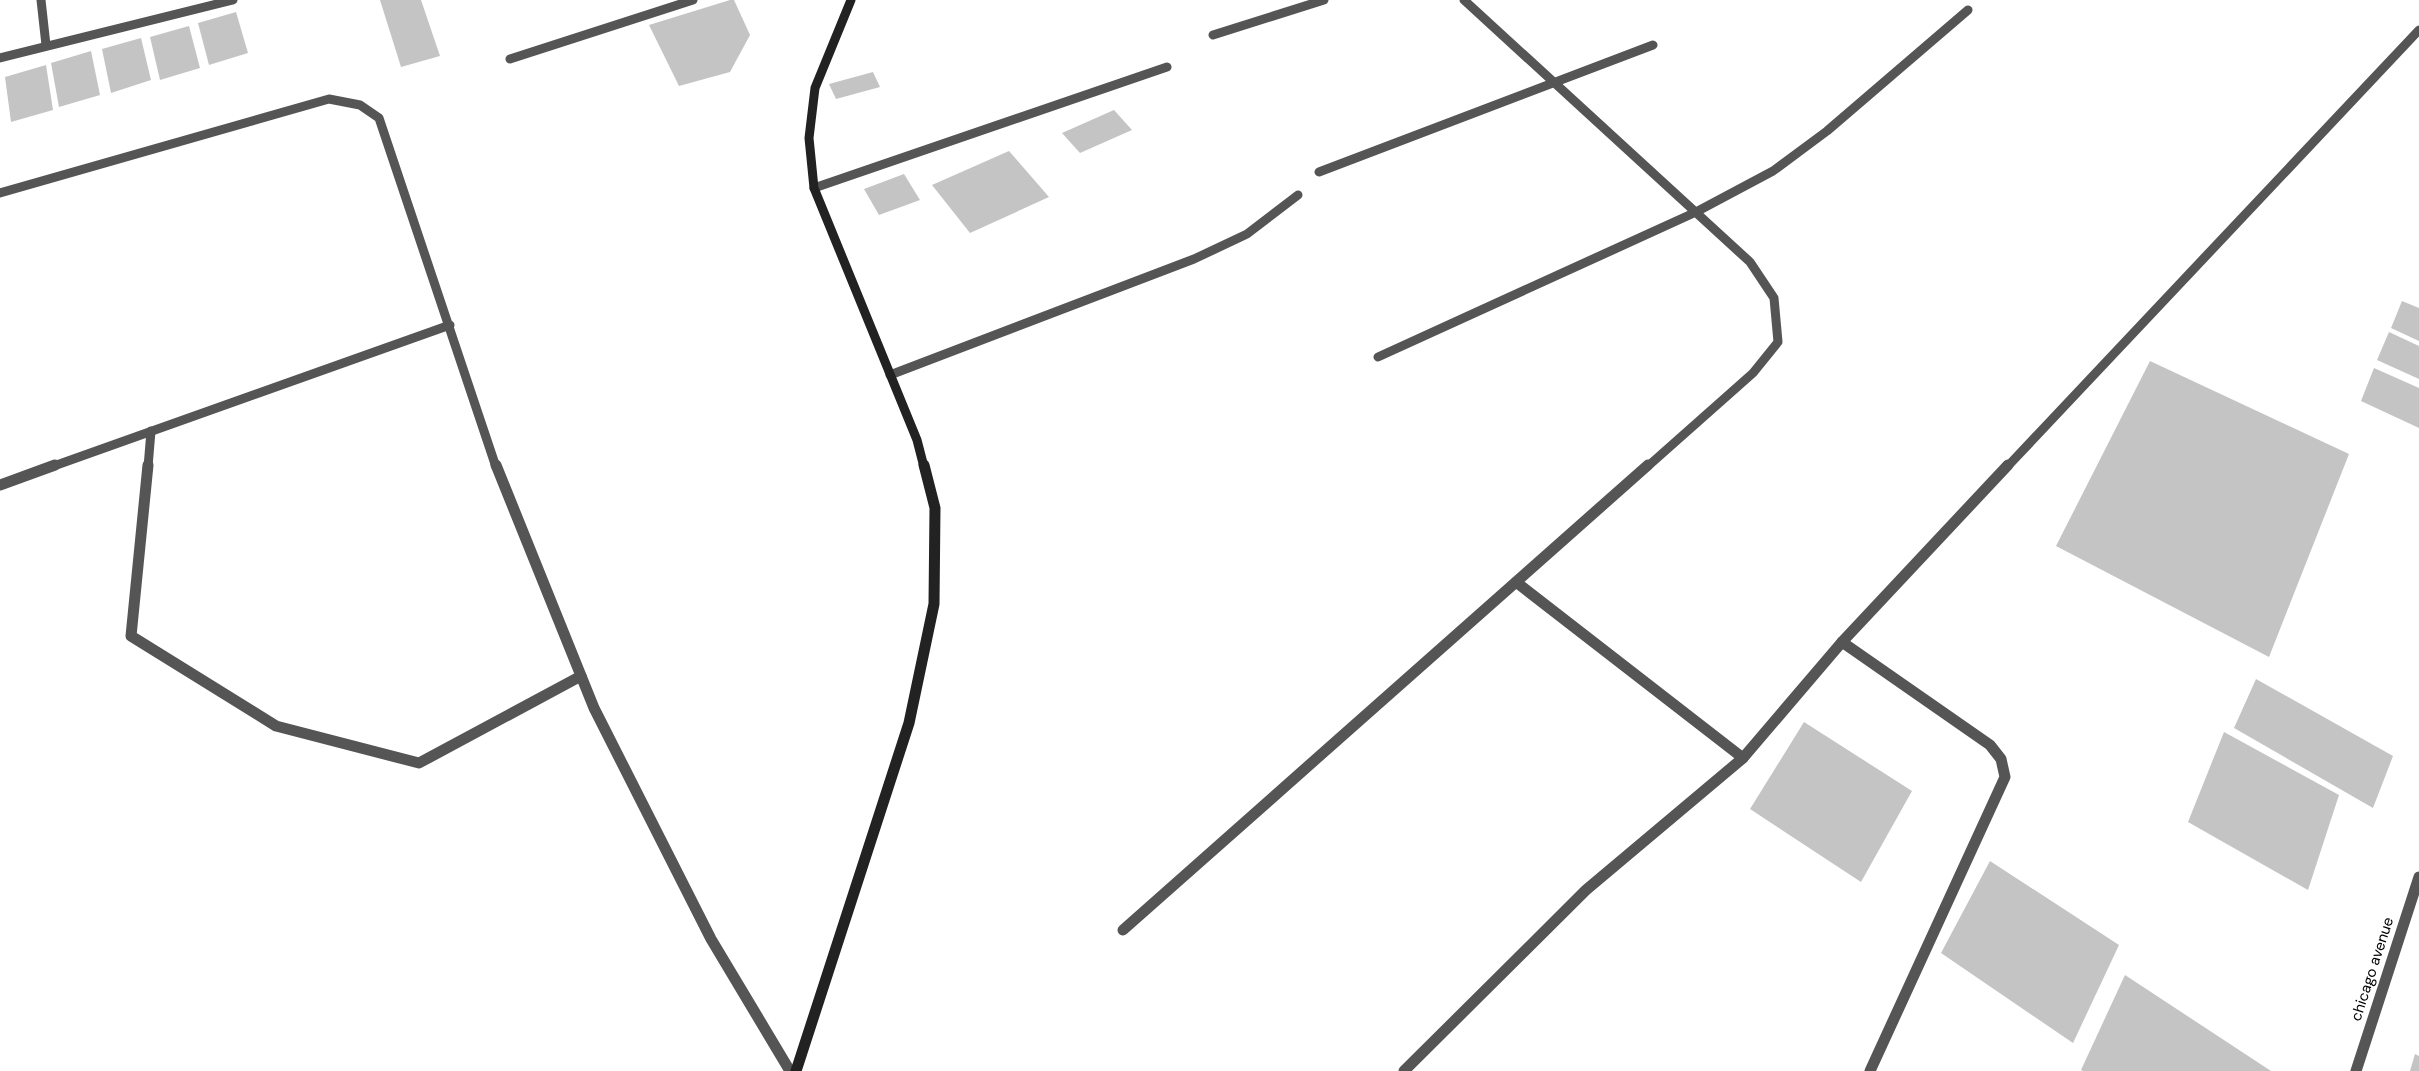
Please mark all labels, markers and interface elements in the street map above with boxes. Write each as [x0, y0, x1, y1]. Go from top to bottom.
street label: chicago avenue [2346, 914, 2398, 1024]

